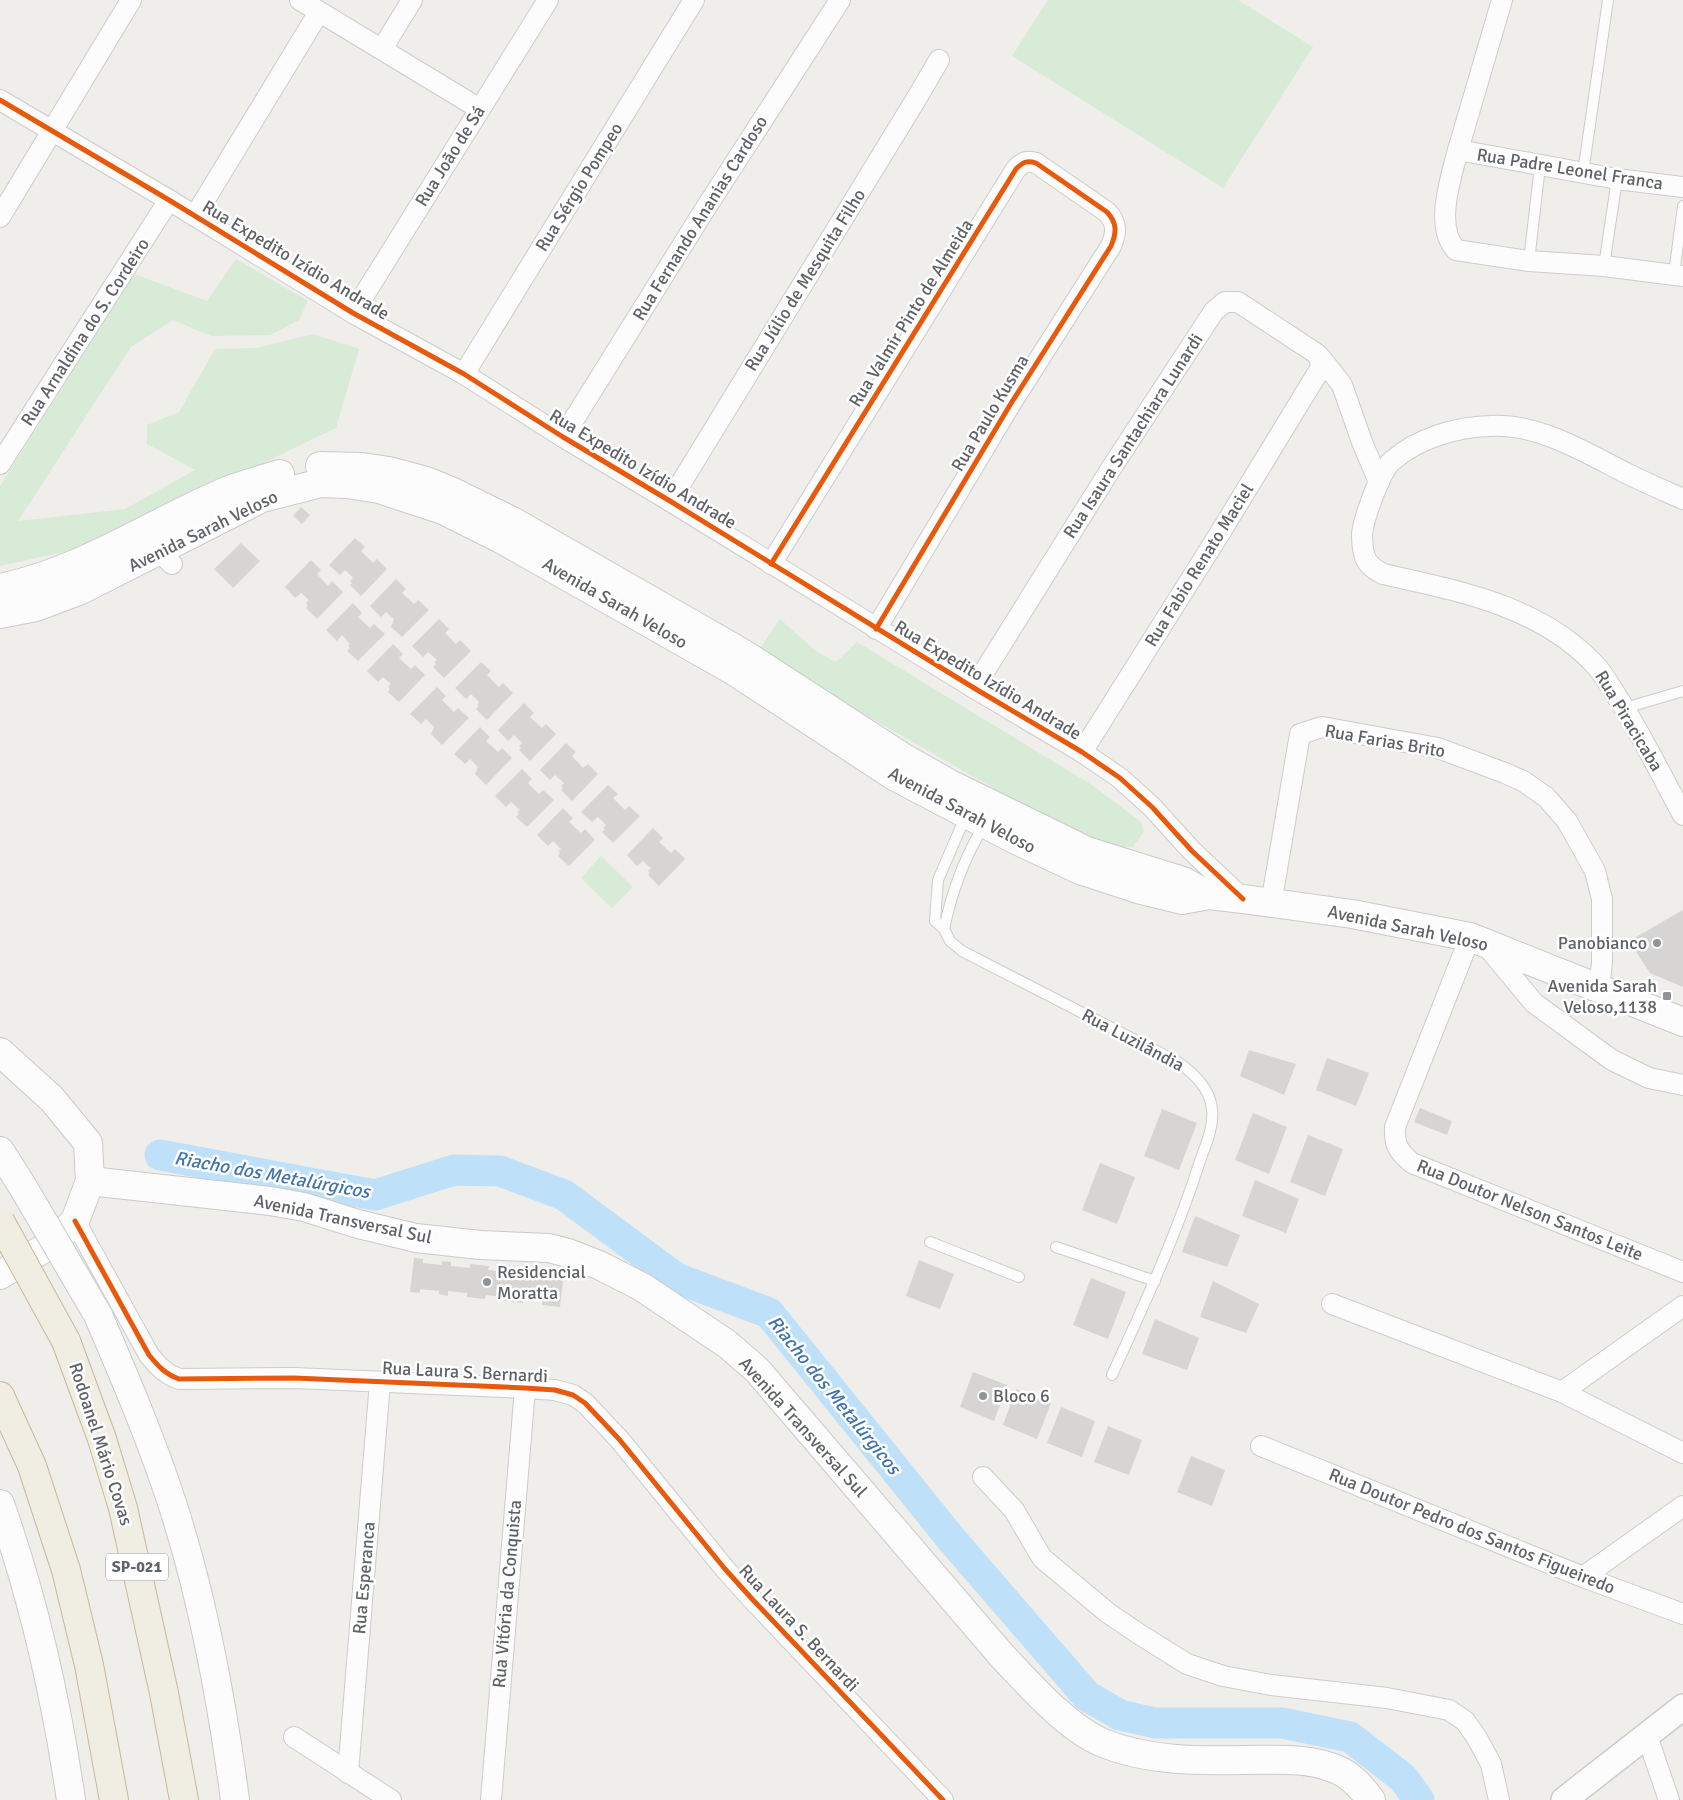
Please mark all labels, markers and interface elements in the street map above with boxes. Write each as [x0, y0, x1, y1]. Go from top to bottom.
street label: Rua João de Sá [410, 101, 490, 211]
street label: Rua Fernando Ananias Cardoso [628, 111, 772, 325]
street label: Rua Sérgio Pompeo [531, 119, 627, 255]
street label: Rua Padre Leonel Franca [1475, 143, 1665, 195]
street label: Rua Júlio de Mesquita Filho [740, 185, 870, 375]
street label: Rua Expedito Izídio Andrade [198, 195, 394, 325]
street label: Rua Valmir Pinto de Almeida [844, 215, 978, 411]
street label: Rua Arnaldina do S. Cordeiro [16, 234, 154, 430]
street label: Rua Isaura Santachiara Lunardi [1058, 329, 1208, 543]
street label: Rua Paulo Kusma [947, 351, 1033, 475]
street label: Rua Expedito Izídio Andrade [545, 404, 741, 534]
street label: Rua Fabio Renato Maciel [1140, 479, 1258, 651]
street label: Avenida Sarah Veloso [125, 485, 281, 577]
street label: Avenida Sarah Veloso [539, 553, 691, 653]
street label: Rua Expedito Izídio Andrade [890, 615, 1086, 745]
street label: Rua Piracicaba [1590, 667, 1668, 775]
street label: Rua Farias Brito [1323, 720, 1447, 762]
street label: Avenida Sarah Veloso [885, 762, 1039, 858]
street label: Avenida Sarah Veloso [1326, 900, 1490, 956]
place label: Panobianco [1558, 932, 1647, 954]
marker: Panobianco [1651, 937, 1663, 949]
place label: Avenida Sarah Veloso,1138 [1547, 975, 1657, 1018]
marker: Avenida Sarah Veloso,1138 [1661, 990, 1673, 1002]
street label: Rua Luzilândia [1078, 1004, 1188, 1076]
water label: Riacho dos Metalúrgicos [173, 1146, 373, 1204]
street label: Rua Doutor Nelson Santos Leite [1414, 1154, 1646, 1266]
street label: Avenida Transversal Sul [252, 1189, 434, 1249]
place label: Residencial Moratta [497, 1261, 586, 1304]
marker: Residencial Moratta [481, 1276, 493, 1288]
water label: Riacho dos Metalúrgicos [762, 1311, 907, 1481]
street label: Avenida Transversal Sul [734, 1352, 872, 1502]
street label: Rua Laura S. Bernardi [381, 1357, 549, 1387]
street label: Rodoanel Mário Covas [64, 1360, 138, 1528]
place label: Bloco 6 [993, 1385, 1050, 1407]
marker: Bloco 6 [977, 1390, 989, 1402]
street label: Rua Doutor Pedro dos Santos Figueiredo [1326, 1463, 1618, 1599]
street label: Rua Vitória da Conquista [488, 1499, 526, 1689]
street label: Rua Esperanca [348, 1521, 380, 1635]
road number: SP-021 [106, 1554, 168, 1580]
street label: Rua Laura S. Bernardi [734, 1560, 864, 1696]

